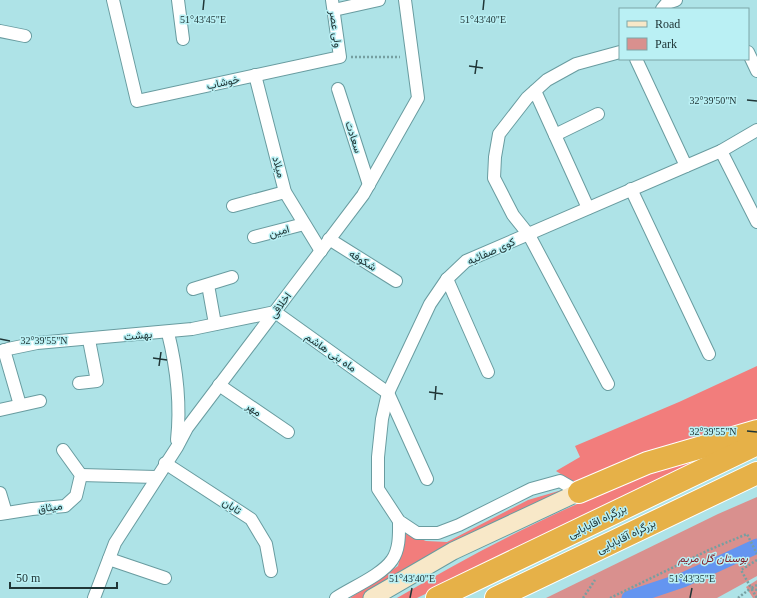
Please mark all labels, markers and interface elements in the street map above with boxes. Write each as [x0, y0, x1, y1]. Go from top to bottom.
legend [619, 8, 749, 60]
street label: ولی عصر [326, 9, 345, 49]
text: 51°43'45"E [180, 14, 226, 25]
text: 51°43'40"E [460, 14, 506, 25]
text: Road [655, 17, 680, 31]
text: Park [655, 37, 677, 51]
street label: خوشاب [205, 73, 241, 92]
text: 32°39'50"N [689, 95, 737, 106]
street label: سعادت [343, 120, 365, 155]
street label: میلاد [269, 155, 288, 179]
street label: امین [267, 223, 291, 240]
street label: کوی صفائیه [465, 235, 517, 268]
street label: شکوفه [347, 247, 379, 274]
street label: اخلاقی [267, 290, 294, 321]
street label: بهشت [123, 328, 153, 343]
street label: ماه بنی هاشم [302, 330, 359, 376]
text: 32°39'55"N [20, 335, 68, 346]
street label: مهر [243, 399, 264, 419]
text: 32°39'55"N [689, 426, 737, 437]
street label: تابان [220, 495, 244, 518]
street label: میثاق [37, 499, 63, 516]
street label: بزرگراه اقابابایی [566, 502, 629, 541]
street label: بزرگراه آقابابایی [595, 517, 658, 556]
park label: بوستان گل مریم [677, 552, 749, 566]
scale bar [10, 564, 117, 590]
text: 50 m [16, 571, 41, 585]
text: 51°43'40"E [389, 573, 435, 584]
text: 51°43'35"E [669, 573, 715, 584]

